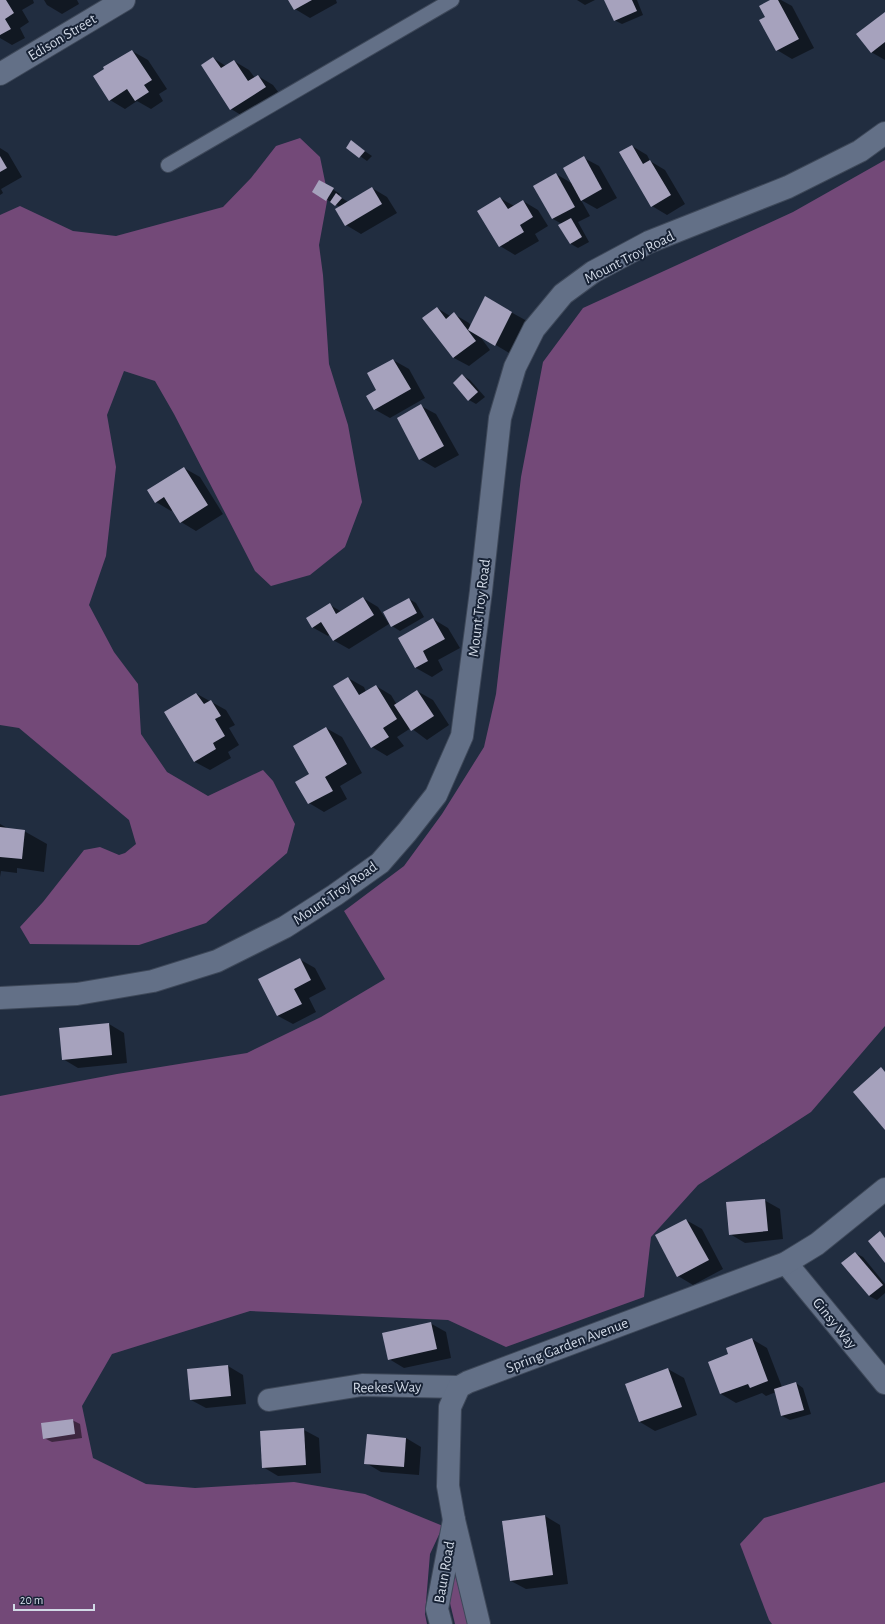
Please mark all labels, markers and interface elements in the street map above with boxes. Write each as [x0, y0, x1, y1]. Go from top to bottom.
street label: Edison Street [26, 11, 99, 64]
street label: Mount Troy Road [582, 228, 677, 286]
street label: Mount Troy Road [466, 558, 493, 658]
street label: Mount Troy Road [291, 859, 380, 928]
street label: Ginsy Way [810, 1295, 860, 1352]
street label: Spring Garden Avenue [504, 1315, 630, 1376]
street label: Reekes Way [352, 1379, 422, 1396]
street label: Baun Road [432, 1540, 457, 1604]
scale bar [14, 1586, 94, 1612]
text: 20 m [20, 1594, 43, 1606]

